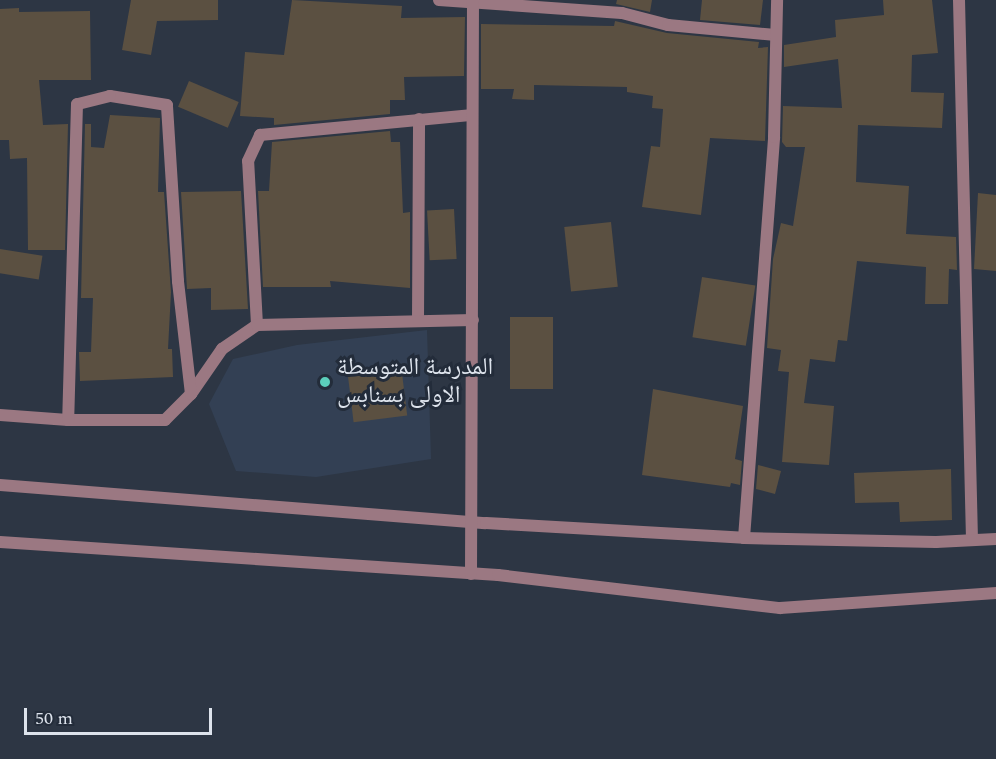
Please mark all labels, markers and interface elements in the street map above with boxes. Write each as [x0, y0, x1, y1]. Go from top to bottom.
place label: المدرسة المتوسطة الاولى بسنابس [337, 354, 493, 410]
marker: المدرسة المتوسطة الاولى بسنابس [318, 375, 332, 389]
scale bar [27, 696, 214, 734]
text: 50 m [35, 705, 73, 732]

